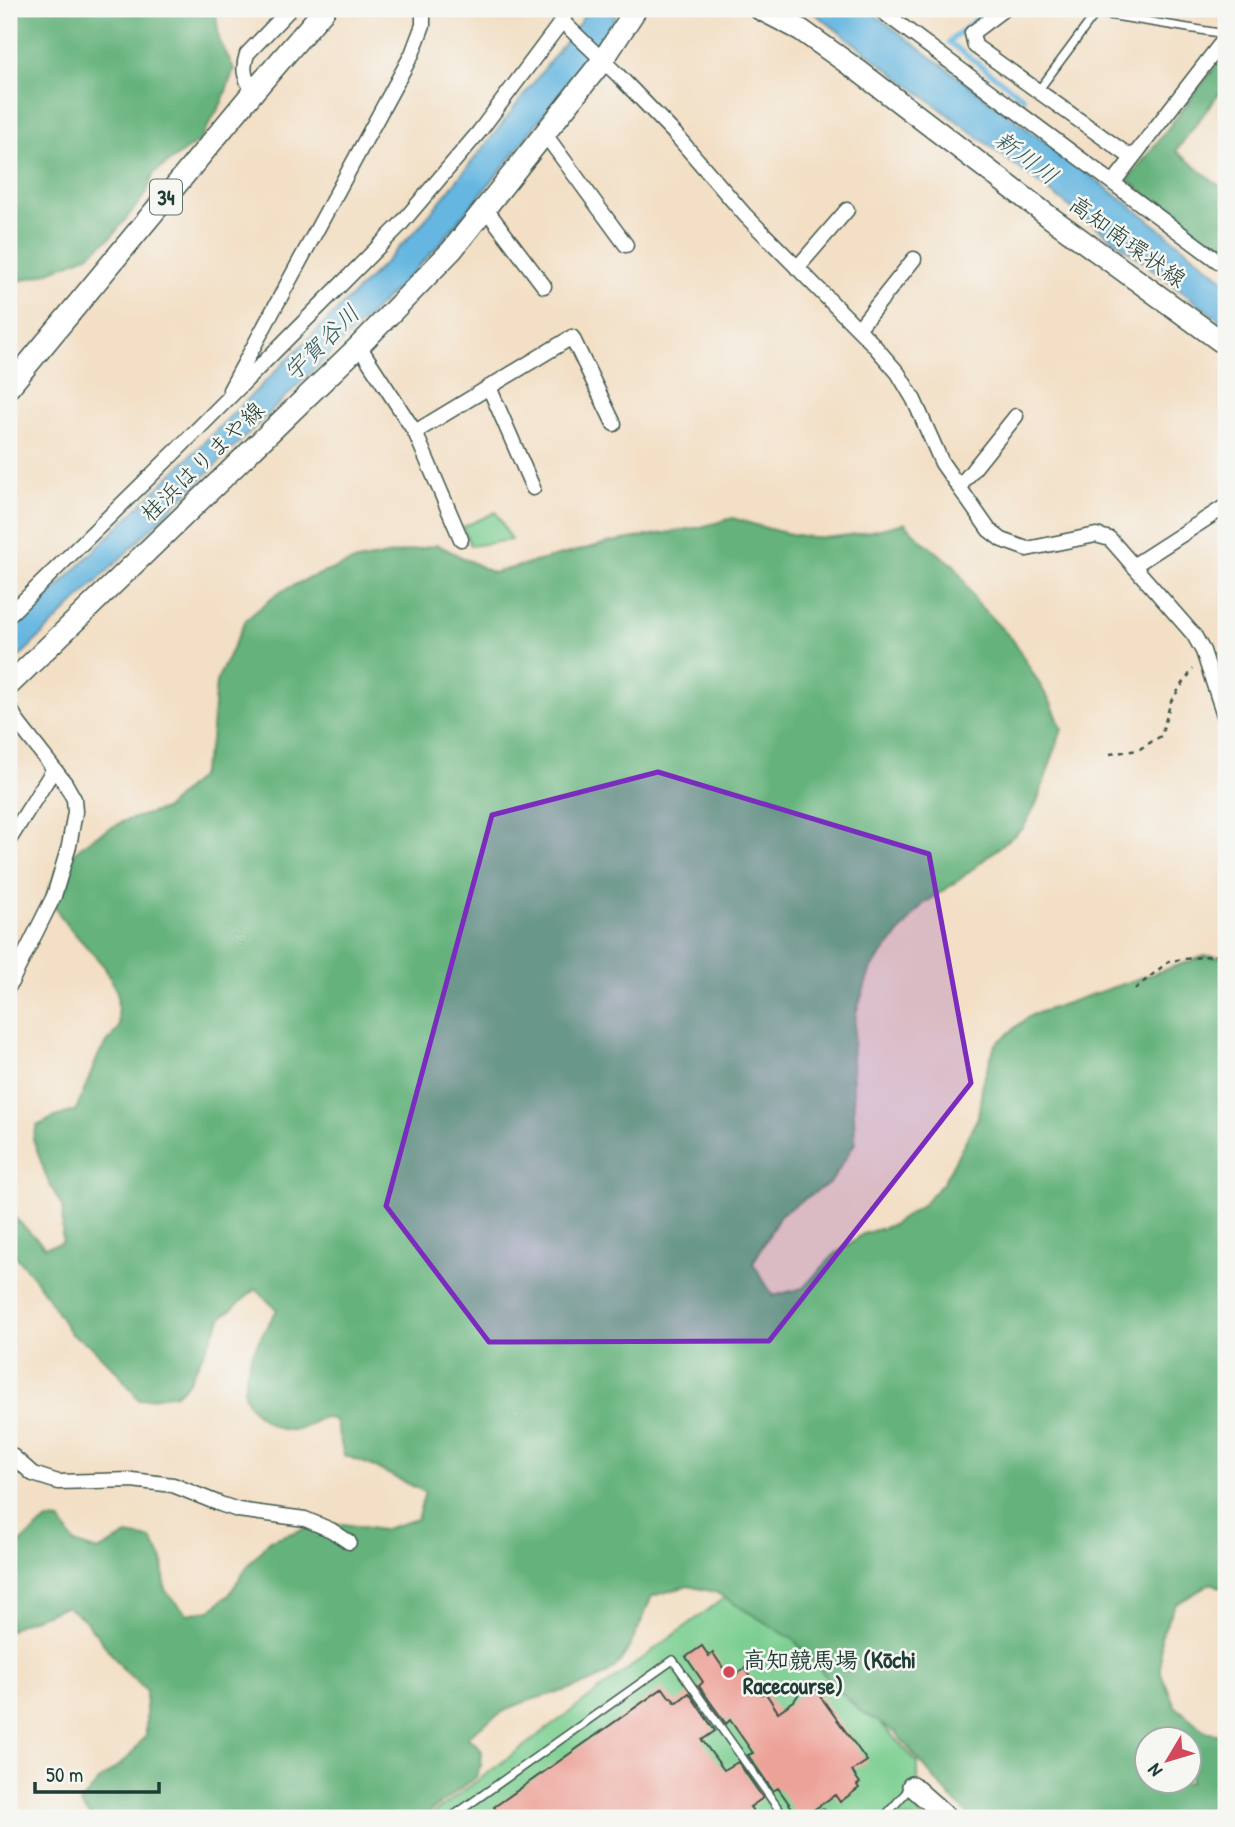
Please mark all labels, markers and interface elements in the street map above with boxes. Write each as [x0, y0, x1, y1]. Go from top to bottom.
water label: 新川川 [989, 123, 1065, 191]
road number: 34 [150, 180, 182, 214]
street label: 高知南環状線 [1063, 188, 1193, 294]
water label: 宇賀谷川 [276, 297, 366, 387]
street label: 桂浜はりまや線 [133, 394, 271, 528]
place label: 高知競馬場 (Kōchi Racecourse) [743, 1644, 916, 1701]
marker: 高知競馬場 (Kōchi Racecourse) [721, 1664, 737, 1680]
north arrow [1134, 1726, 1204, 1796]
scale bar [35, 1750, 159, 1794]
text: N [1141, 1758, 1168, 1782]
text: 50 m [46, 1760, 83, 1789]

